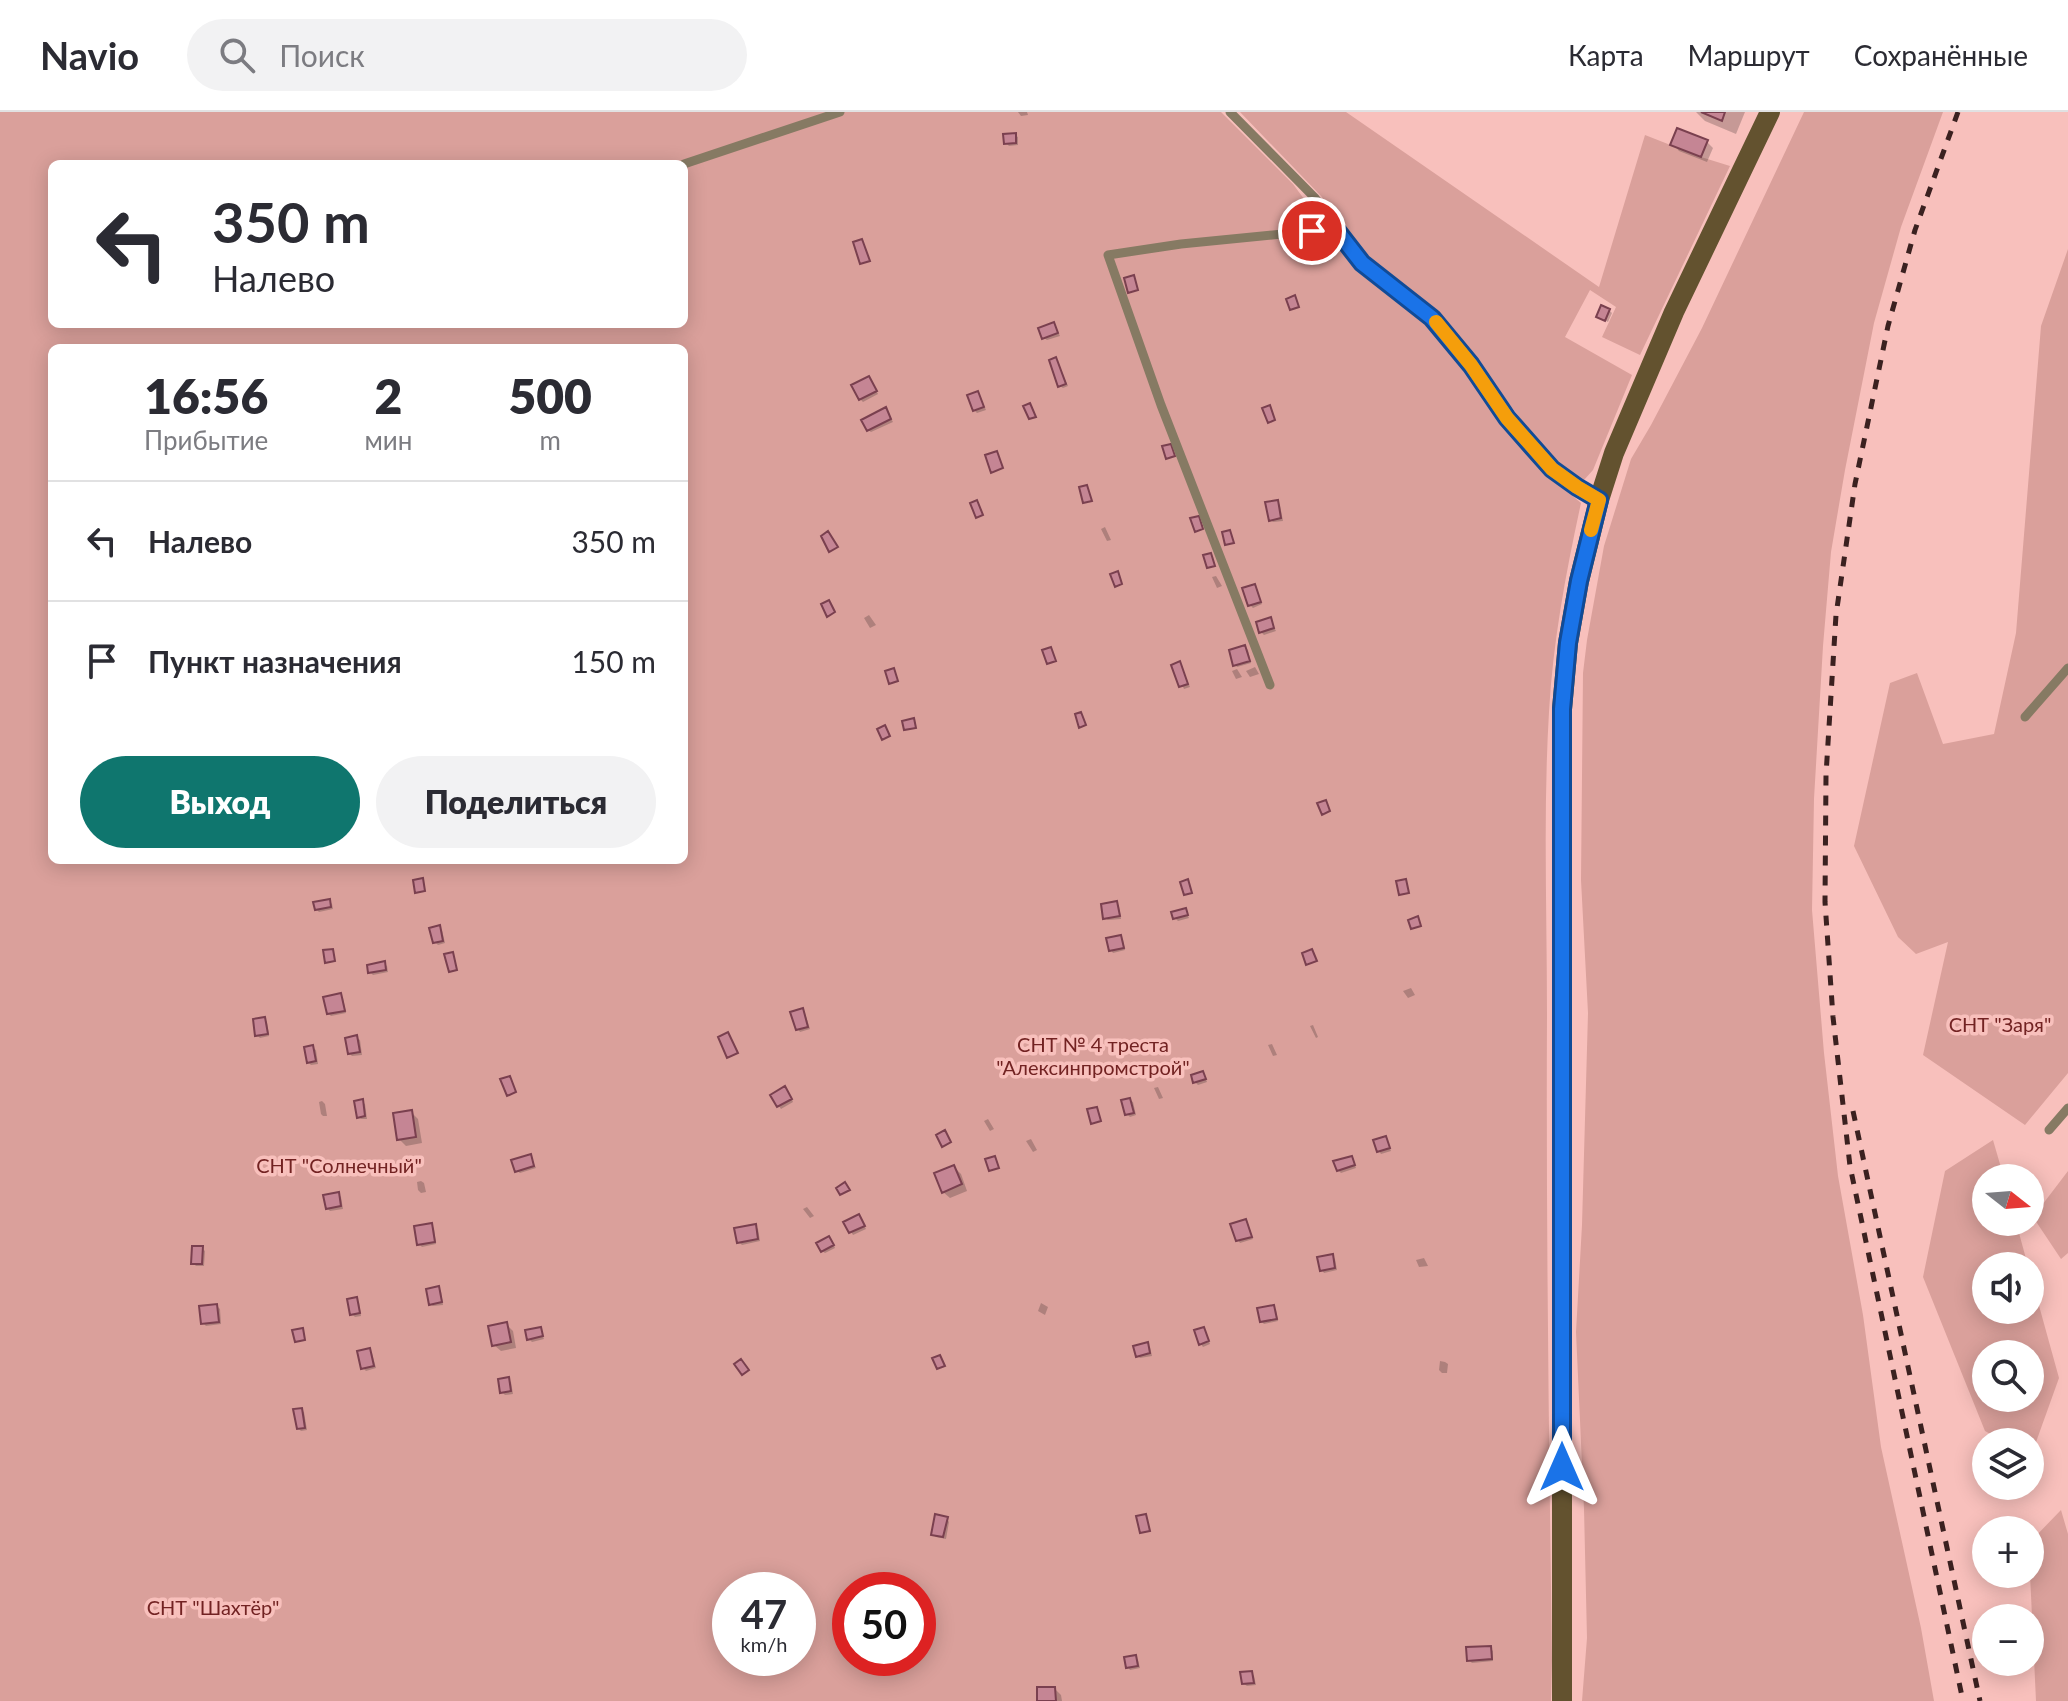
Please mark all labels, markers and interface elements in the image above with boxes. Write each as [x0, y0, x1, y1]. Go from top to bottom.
search box [187, 19, 747, 91]
text: Navio [40, 32, 139, 78]
icon: search [215, 33, 259, 77]
text: Поиск [279, 37, 365, 73]
text: Карта [1568, 38, 1644, 72]
text: Маршрут [1688, 38, 1810, 72]
text: Сохранённые [1854, 38, 2028, 72]
text: 350 m [212, 188, 370, 255]
icon: left [80, 192, 184, 296]
pin [1278, 197, 1346, 265]
icon: arrive [1290, 209, 1334, 253]
text: Налево [212, 256, 335, 300]
text: 16:56 [144, 367, 268, 424]
text: 2 [374, 367, 402, 424]
text: 500 [508, 367, 592, 424]
text: Прибытие [144, 424, 268, 456]
text: мин [364, 424, 412, 456]
text: m [539, 424, 561, 456]
icon: left [80, 519, 124, 563]
text: Налево [148, 523, 252, 559]
text: 350 m [571, 523, 656, 559]
icon: arrive [80, 639, 124, 683]
text: Пункт назначения [148, 643, 402, 679]
text: 150 m [571, 643, 656, 679]
button: Выход [80, 756, 360, 848]
button: Поделиться [376, 756, 656, 848]
park label: СНТ "Заря" [1949, 1012, 2051, 1036]
park label: СНТ № 4 треста "Алексинпромстрой" [996, 1032, 1190, 1079]
park label: СНТ "Солнечный" [256, 1153, 422, 1177]
north arrow [1972, 1164, 2044, 1236]
map controls [1972, 1164, 2044, 1676]
button: sound [1972, 1252, 2044, 1324]
button: search [1972, 1340, 2044, 1412]
position arrow [1520, 1425, 1604, 1509]
button: layers [1972, 1428, 2044, 1500]
button: + [1972, 1516, 2044, 1588]
speed limit sign: 50 [832, 1572, 936, 1676]
text: 47 [741, 1590, 787, 1638]
park label: СНТ "Шахтёр" [147, 1595, 279, 1619]
button: − [1972, 1604, 2044, 1676]
text: km/h [741, 1632, 787, 1656]

